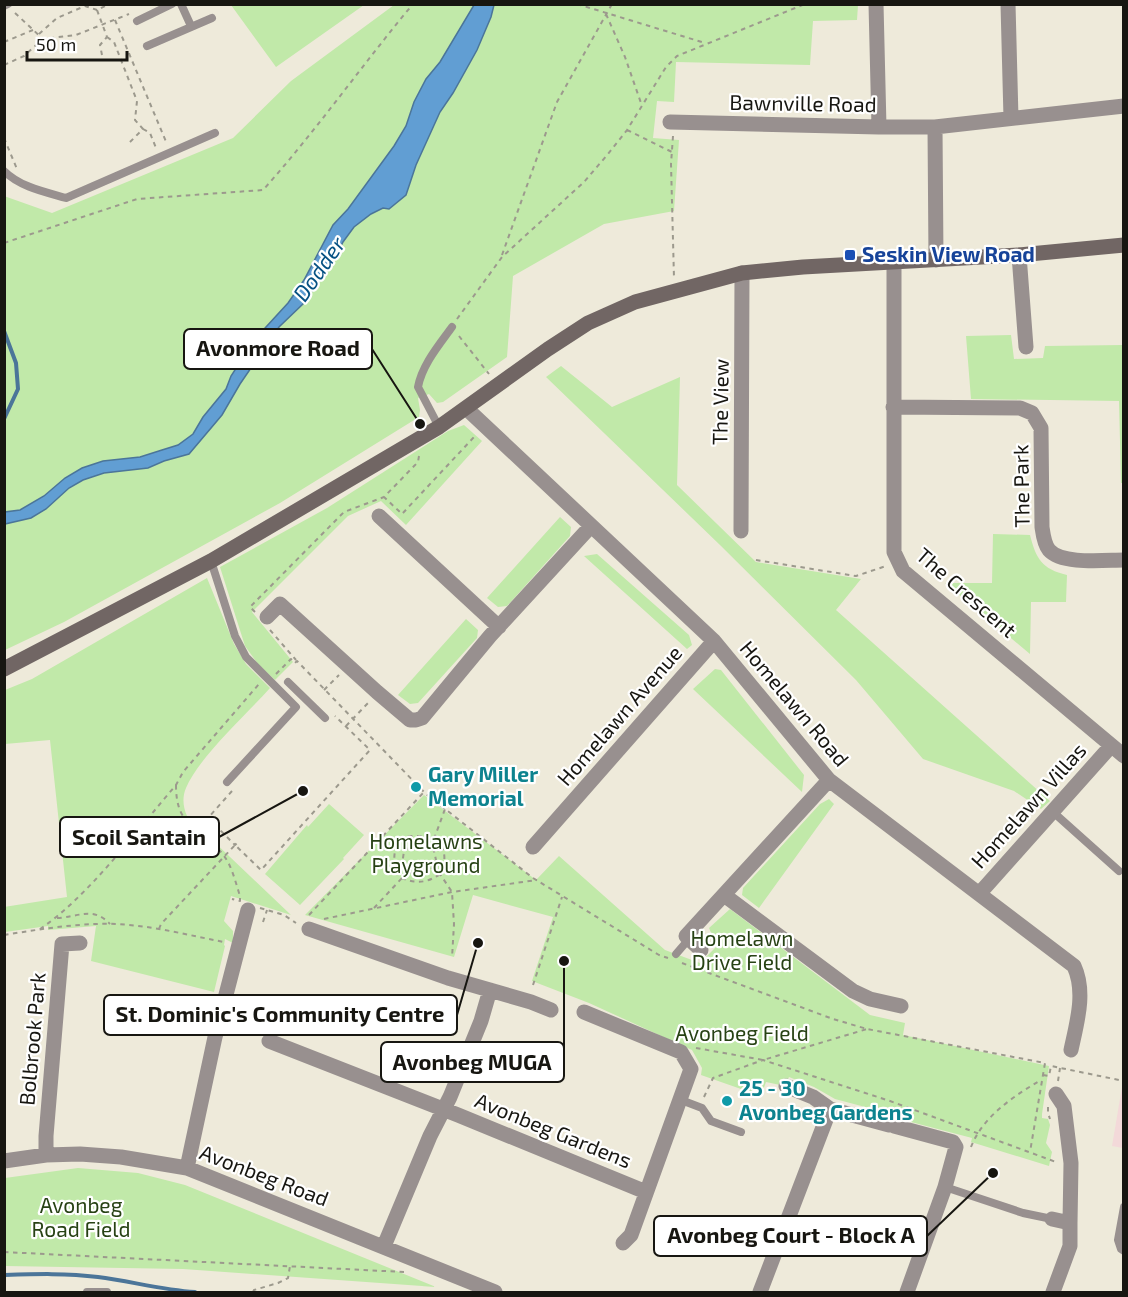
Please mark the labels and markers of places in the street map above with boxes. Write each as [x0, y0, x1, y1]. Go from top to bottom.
place label: Seskin View Road [862, 241, 1035, 266]
marker: Seskin View Road [843, 248, 857, 262]
callout: Avonmore Road [184, 329, 372, 369]
place label: Gary Miller Memorial [428, 761, 538, 810]
marker: Gary Miller Memorial [409, 780, 423, 794]
callout: Scoil Santain [60, 817, 219, 857]
callout: St. Dominic's Community Centre [104, 995, 457, 1035]
callout: Avonbeg MUGA [381, 1042, 564, 1082]
place label: 25 - 30 Avonbeg Gardens [739, 1075, 913, 1124]
marker: 25 - 30 Avonbeg Gardens [720, 1094, 734, 1108]
callout: Avonbeg Court - Block A [654, 1216, 927, 1256]

